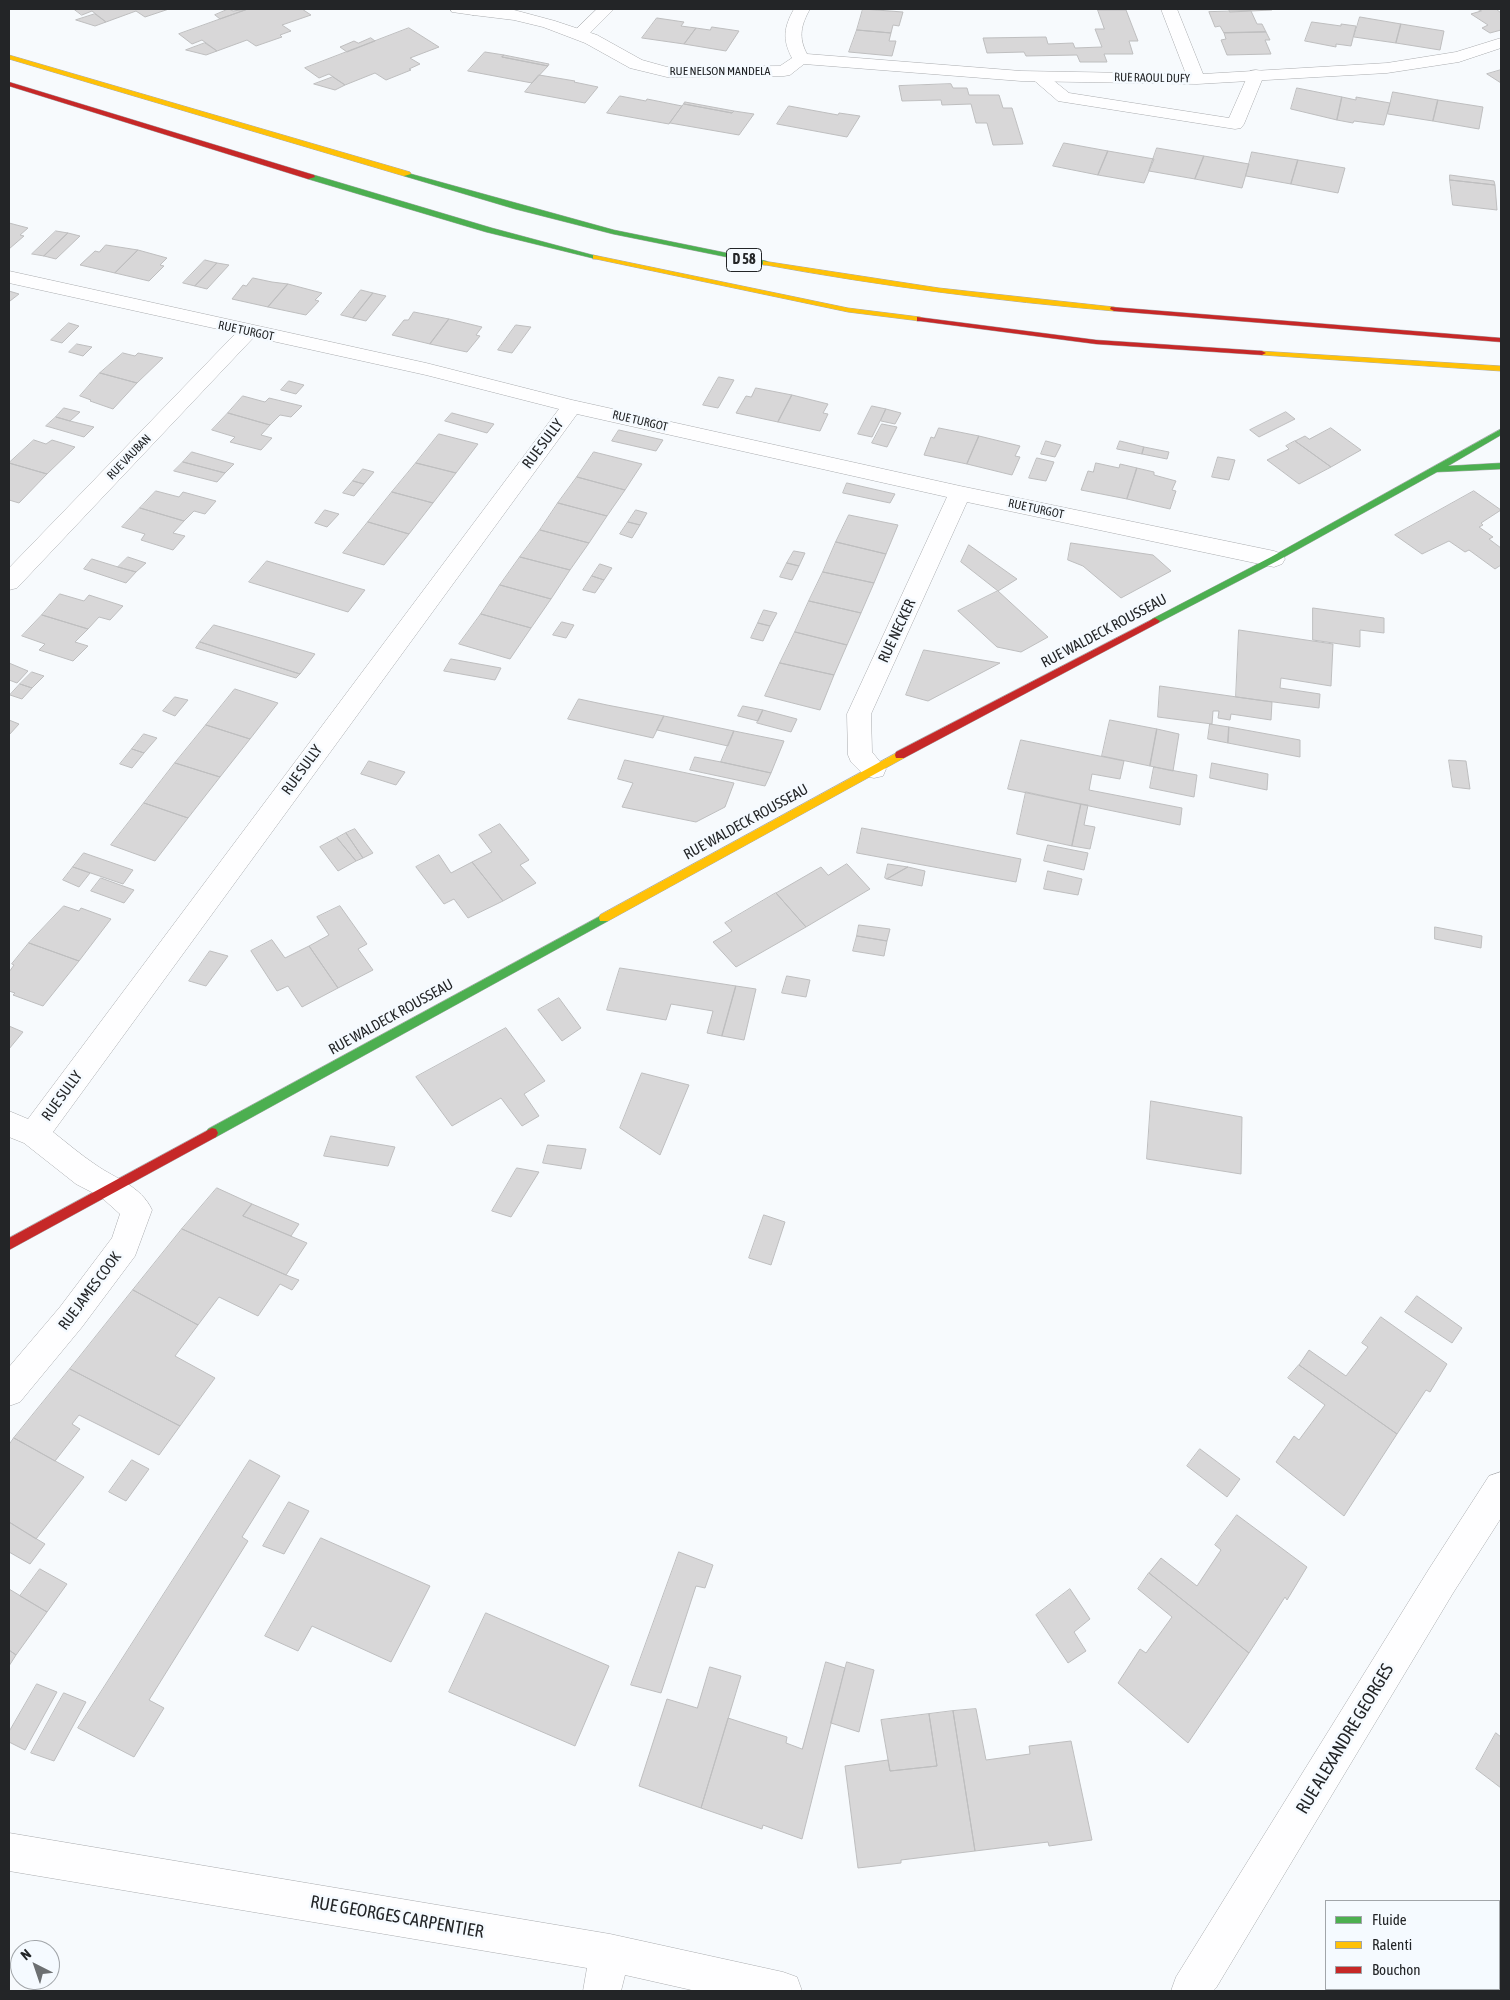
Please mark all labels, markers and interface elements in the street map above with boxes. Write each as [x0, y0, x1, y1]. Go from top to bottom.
street label: RUE NELSON MANDELA [670, 64, 770, 78]
street label: RUE RAOUL DUFY [1114, 70, 1190, 86]
road number: D 58 [726, 248, 762, 272]
street label: RUE TURGOT [217, 318, 275, 344]
street label: RUE TURGOT [611, 408, 669, 434]
street label: RUE SULLY [519, 416, 567, 472]
street label: RUE VAUBAN [104, 431, 154, 483]
street label: RUE TURGOT [1007, 496, 1065, 522]
street label: RUE WALDECK ROUSSEAU [1038, 590, 1170, 672]
street label: RUE NECKER [874, 596, 920, 666]
street label: RUE SULLY [278, 742, 326, 798]
street label: RUE WALDECK ROUSSEAU [681, 780, 811, 864]
street label: RUE WALDECK ROUSSEAU [326, 975, 456, 1059]
street label: RUE SULLY [38, 1068, 86, 1124]
street label: RUE JAMES COOK [55, 1248, 125, 1334]
street label: RUE ALEXANDRE GEORGES [1292, 1660, 1398, 1818]
street label: RUE GEORGES CARPENTIER [309, 1891, 485, 1943]
legend [1325, 1900, 1500, 1990]
text: Fluide [1372, 1911, 1407, 1928]
text: Ralenti [1372, 1936, 1412, 1953]
north arrow [10, 1940, 60, 1990]
text: N [17, 1946, 34, 1963]
text: Bouchon [1372, 1961, 1421, 1978]

